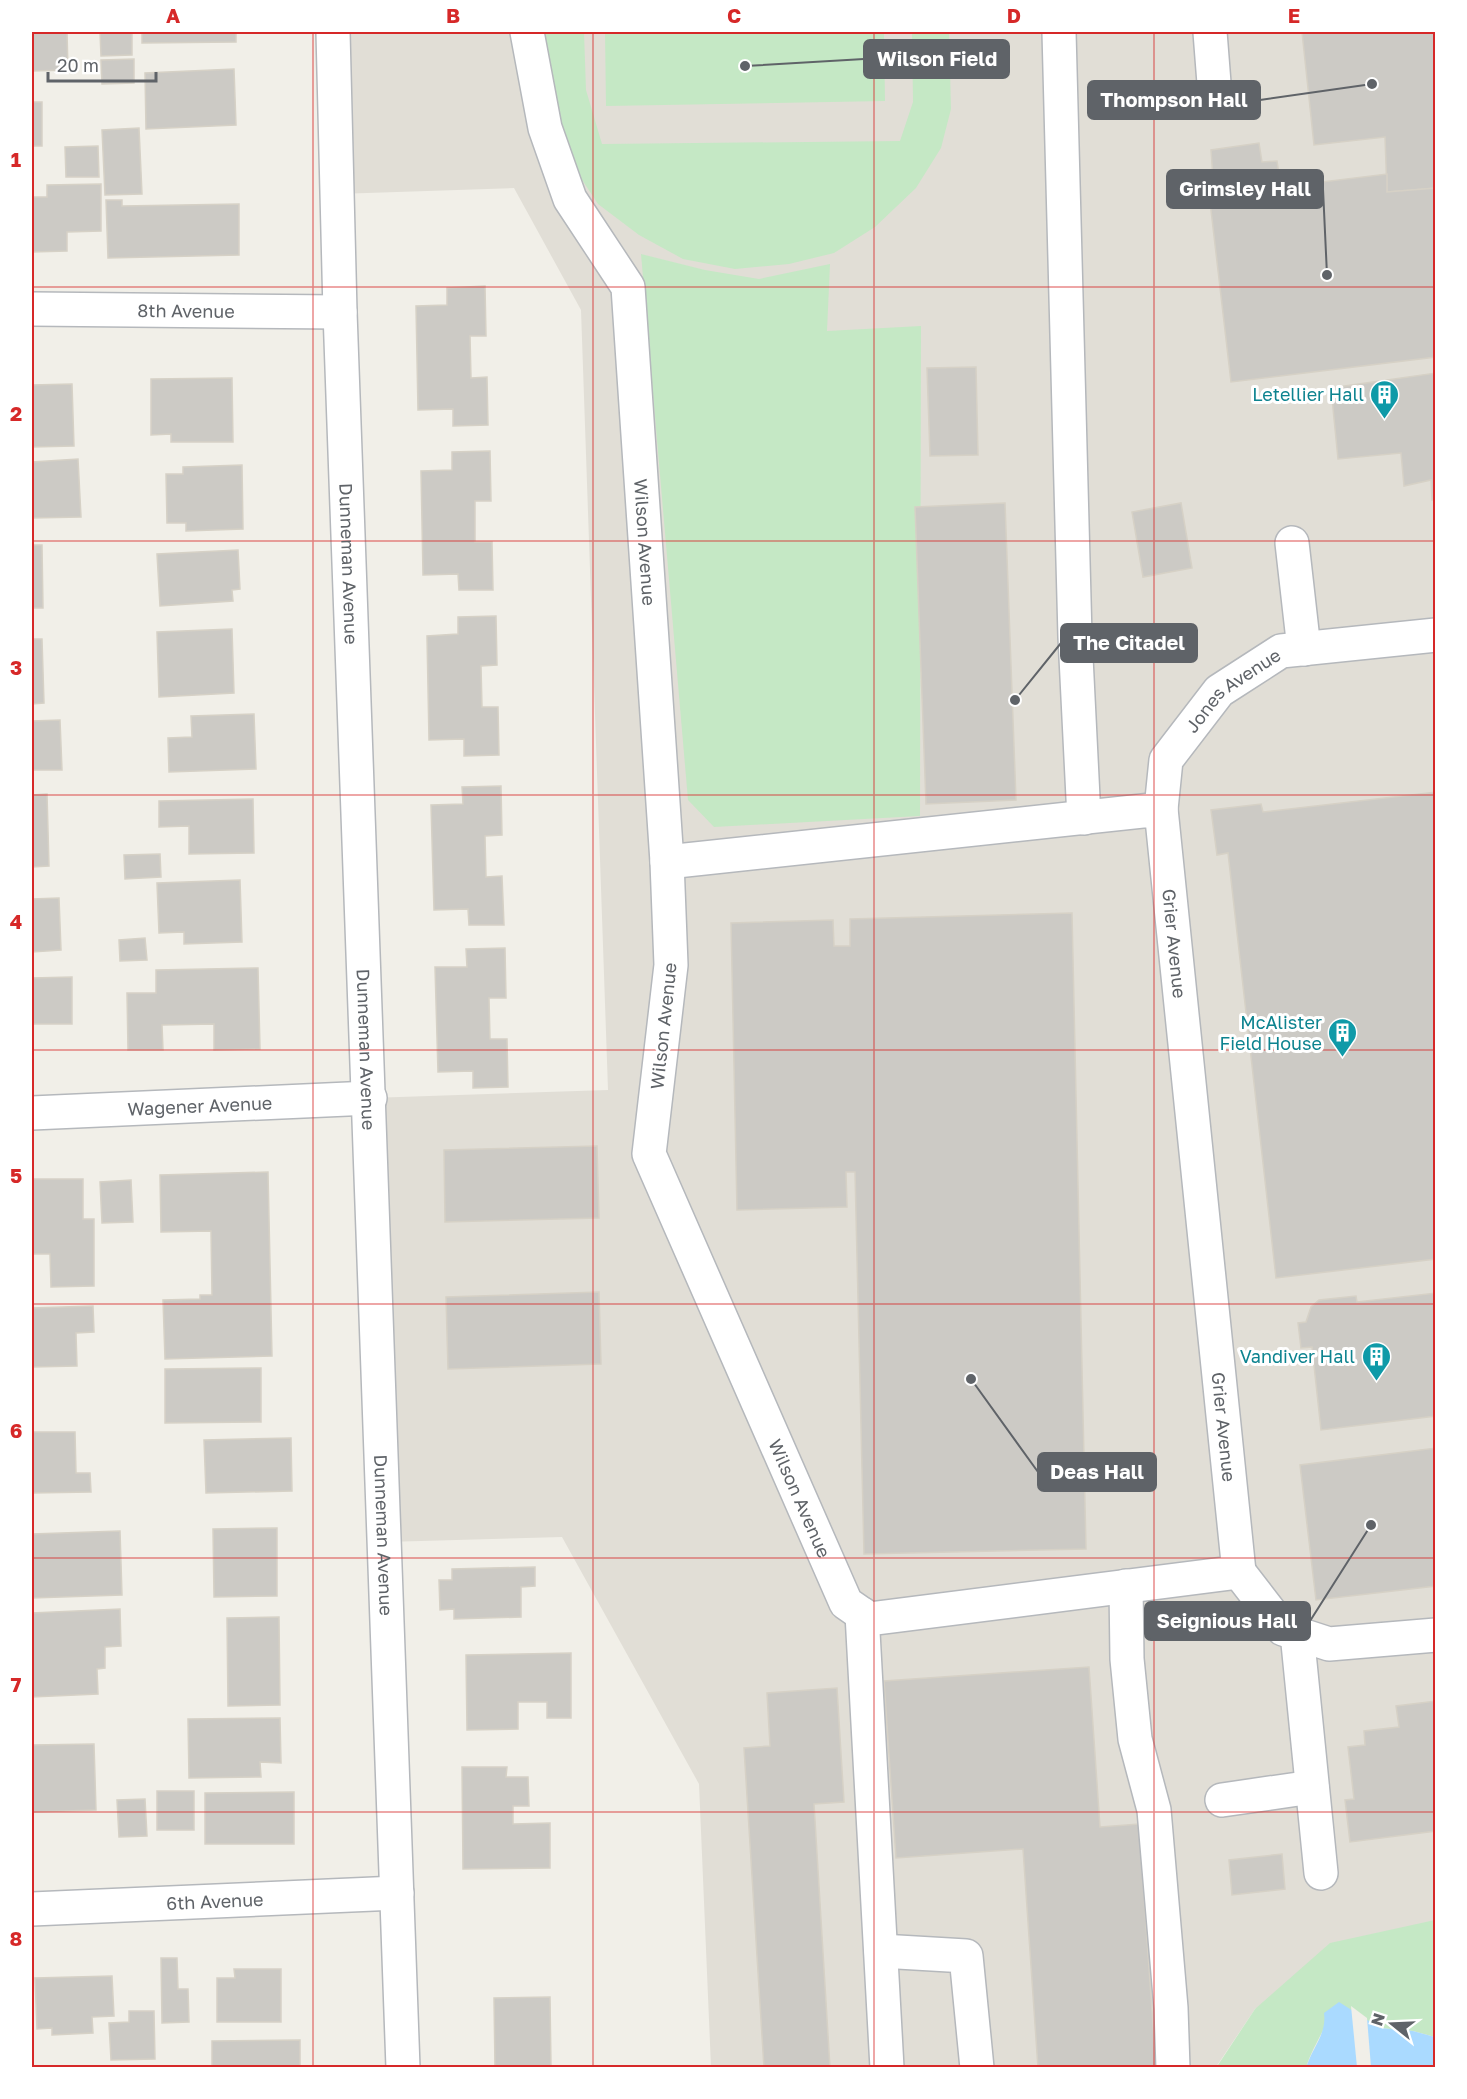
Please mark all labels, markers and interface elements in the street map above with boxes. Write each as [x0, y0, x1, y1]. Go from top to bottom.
text: A [166, 3, 180, 27]
text: B [446, 3, 460, 27]
text: C [727, 3, 741, 27]
text: D [1007, 3, 1021, 27]
text: E [1288, 3, 1300, 27]
callout: Wilson Field [864, 40, 1009, 78]
scale bar [48, 45, 156, 83]
text: Wilson Field [877, 46, 997, 70]
text: 20 m [57, 54, 99, 76]
callout: Thompson Hall [1088, 81, 1260, 119]
text: Thompson Hall [1100, 87, 1248, 111]
text: 1 [11, 147, 21, 171]
callout: Grimsley Hall [1167, 170, 1323, 208]
text: Grimsley Hall [1179, 176, 1311, 200]
street label: 8th Avenue [137, 299, 235, 322]
building icon: Letellier Hall [1369, 378, 1401, 420]
place label: Letellier Hall [1252, 383, 1364, 405]
text: 2 [10, 401, 22, 425]
street label: Wilson Avenue [630, 478, 661, 606]
street label: Dunneman Avenue [335, 483, 363, 645]
callout: The Citadel [1061, 624, 1197, 662]
text: The Citadel [1073, 630, 1185, 654]
street label: Jones Avenue [1180, 643, 1284, 737]
text: 3 [10, 655, 22, 679]
street label: Grier Avenue [1158, 888, 1191, 999]
text: 4 [10, 909, 22, 933]
street label: Wilson Avenue [645, 962, 681, 1090]
street label: Dunneman Avenue [353, 968, 380, 1130]
place label: McAlister Field House [1220, 1011, 1322, 1054]
building icon: McAlister Field House [1327, 1016, 1359, 1058]
street label: Wagener Avenue [127, 1091, 273, 1120]
text: 5 [10, 1163, 22, 1187]
building icon: Vandiver Hall [1360, 1340, 1392, 1382]
place label: Vandiver Hall [1240, 1345, 1355, 1367]
street label: Grier Avenue [1208, 1371, 1241, 1483]
text: 6 [10, 1418, 22, 1442]
street label: Wilson Avenue [764, 1436, 836, 1561]
callout: Deas Hall [1038, 1453, 1156, 1491]
street label: Dunneman Avenue [370, 1454, 398, 1616]
text: Deas Hall [1050, 1459, 1144, 1483]
callout: Seignious Hall [1145, 1602, 1310, 1640]
text: Seignious Hall [1157, 1608, 1298, 1632]
text: 7 [11, 1672, 22, 1696]
street label: 6th Avenue [166, 1888, 264, 1914]
text: 8 [10, 1926, 22, 1950]
north arrow [1362, 1994, 1422, 2054]
text: N [1366, 2010, 1389, 2028]

